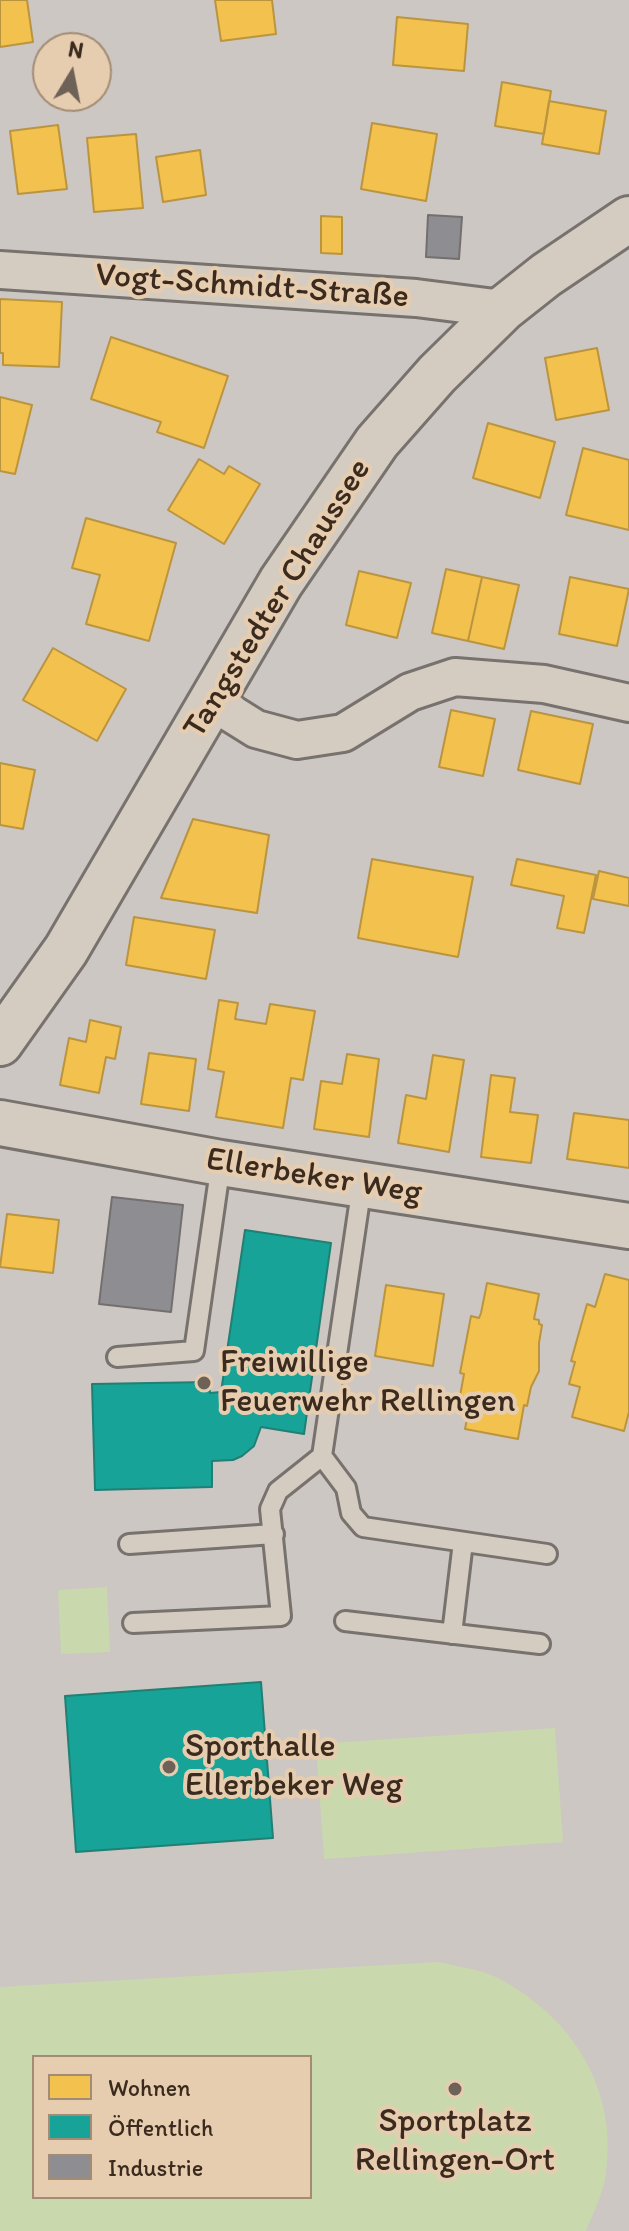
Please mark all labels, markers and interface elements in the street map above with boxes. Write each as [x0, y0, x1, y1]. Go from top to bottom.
north arrow [32, 32, 112, 112]
text: N [66, 35, 86, 64]
street label: Vogt-Schmidt-Straße [94, 256, 410, 318]
street label: Tangstedter Chaussee [175, 452, 381, 746]
street label: Ellerbeker Weg [203, 1140, 425, 1214]
place label: Freiwillige Feuerwehr Rellingen [220, 1343, 515, 1422]
marker: Freiwillige Feuerwehr Rellingen [195, 1374, 213, 1392]
place label: Sporthalle Ellerbeker Weg [185, 1727, 403, 1806]
marker: Sporthalle Ellerbeker Weg [160, 1758, 178, 1776]
legend [32, 2055, 312, 2199]
text: Wohnen [108, 2073, 191, 2102]
marker: Sportplatz Rellingen-Ort [446, 2080, 464, 2098]
place label: Sportplatz Rellingen-Ort [355, 2102, 555, 2182]
text: Öffentlich [108, 2113, 213, 2142]
text: Industrie [108, 2153, 203, 2182]

